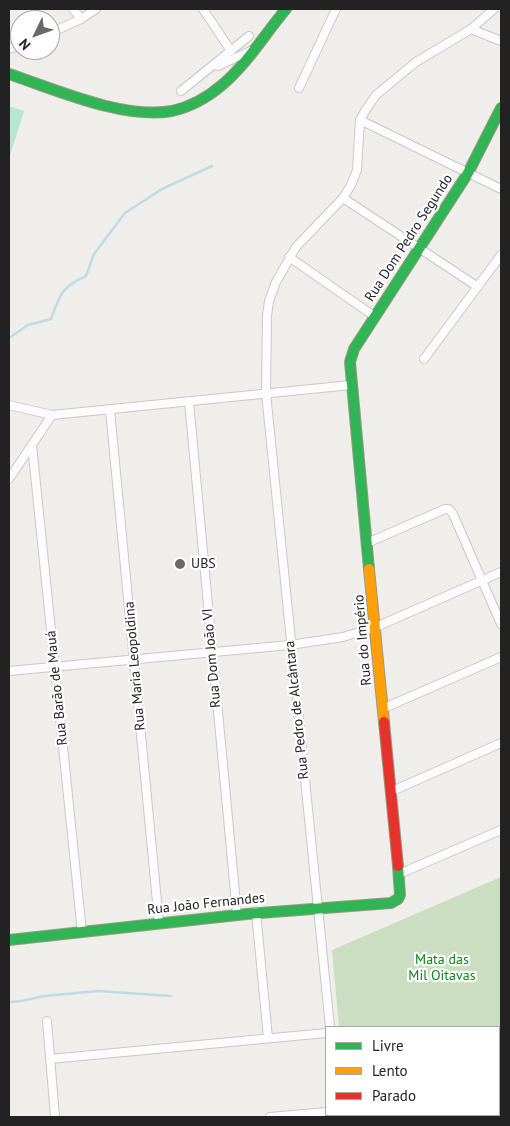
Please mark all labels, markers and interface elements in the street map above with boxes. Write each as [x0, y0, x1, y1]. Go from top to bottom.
north arrow [10, 10, 60, 60]
text: N [15, 35, 34, 54]
street label: Rua Dom Pedro Segundo [362, 171, 456, 305]
place label: UBS [191, 556, 216, 572]
marker: UBS [173, 557, 187, 571]
street label: Rua do Império [351, 594, 375, 686]
street label: Rua Maria Leopoldina [121, 601, 149, 731]
street label: Rua Dom João VI [199, 607, 225, 709]
street label: Rua Barão de Mauá [43, 630, 71, 746]
street label: Rua Pedro de Alcântara [281, 640, 313, 780]
street label: Rua João Fernandes [146, 889, 266, 919]
park label: Mata das Mil Oitavas [408, 952, 476, 984]
legend [325, 1026, 500, 1116]
text: Livre [372, 1036, 404, 1055]
text: Lento [372, 1061, 408, 1080]
text: Parado [372, 1086, 416, 1105]

